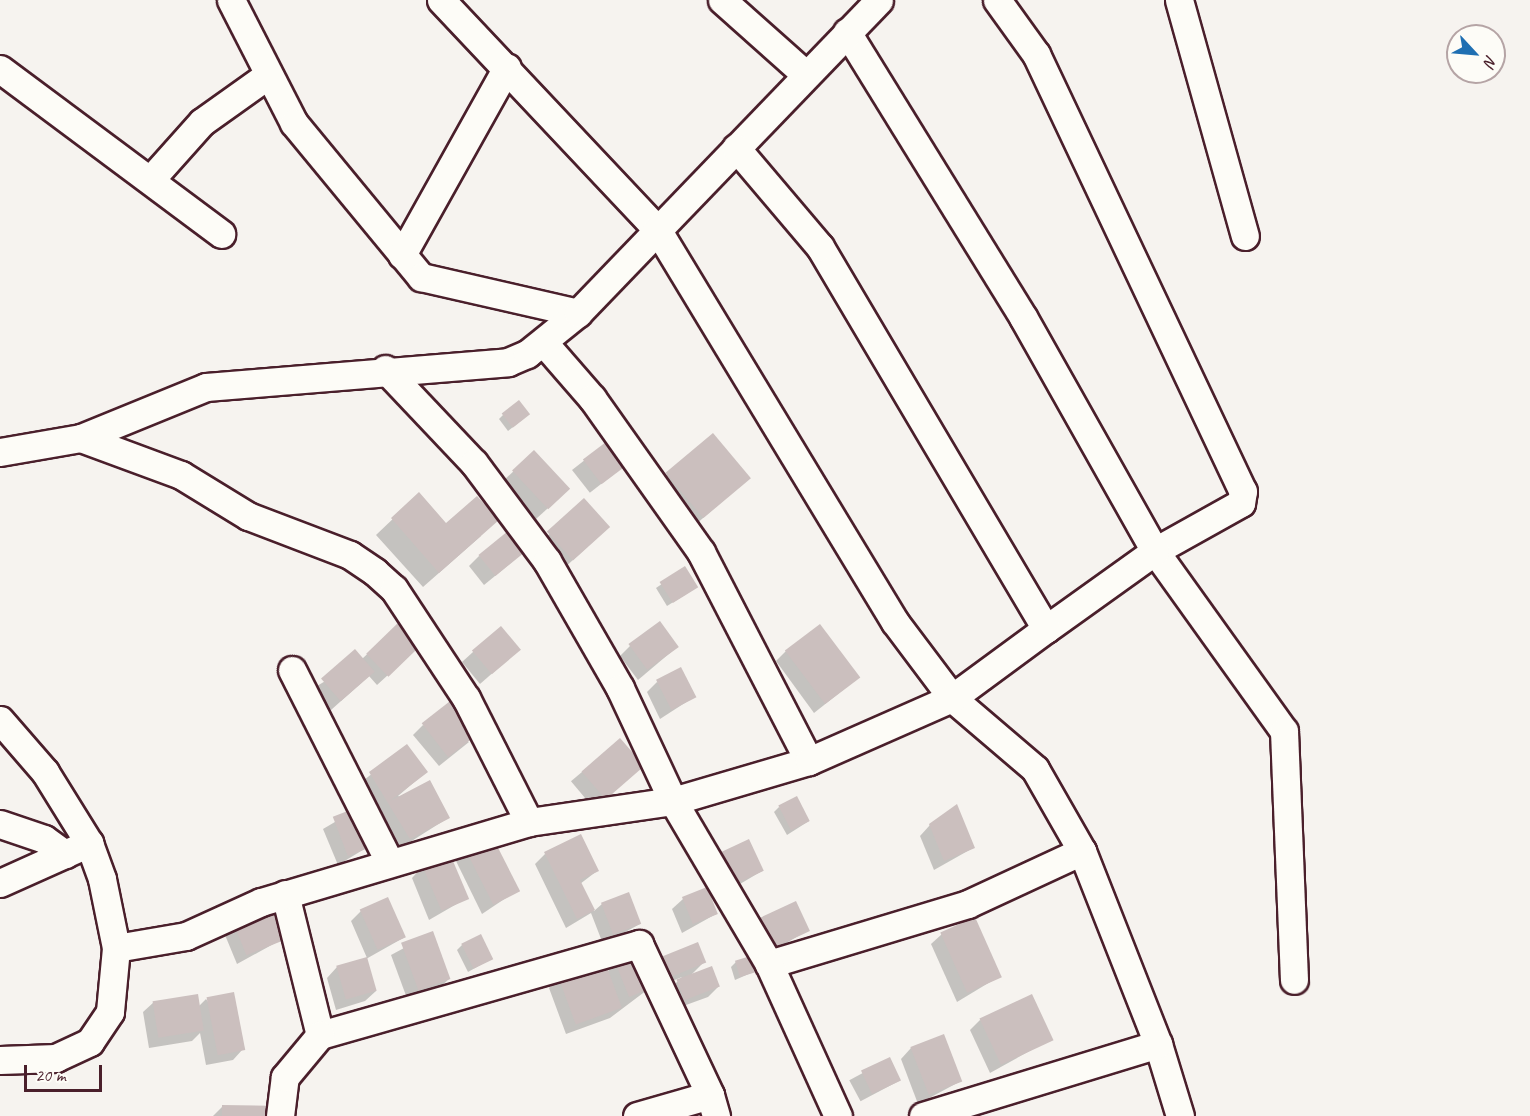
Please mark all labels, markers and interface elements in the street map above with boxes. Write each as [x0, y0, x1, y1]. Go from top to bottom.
north arrow [1446, 24, 1506, 84]
text: N [1479, 52, 1502, 70]
scale bar [27, 1053, 105, 1091]
text: 20 m [35, 1064, 66, 1086]

